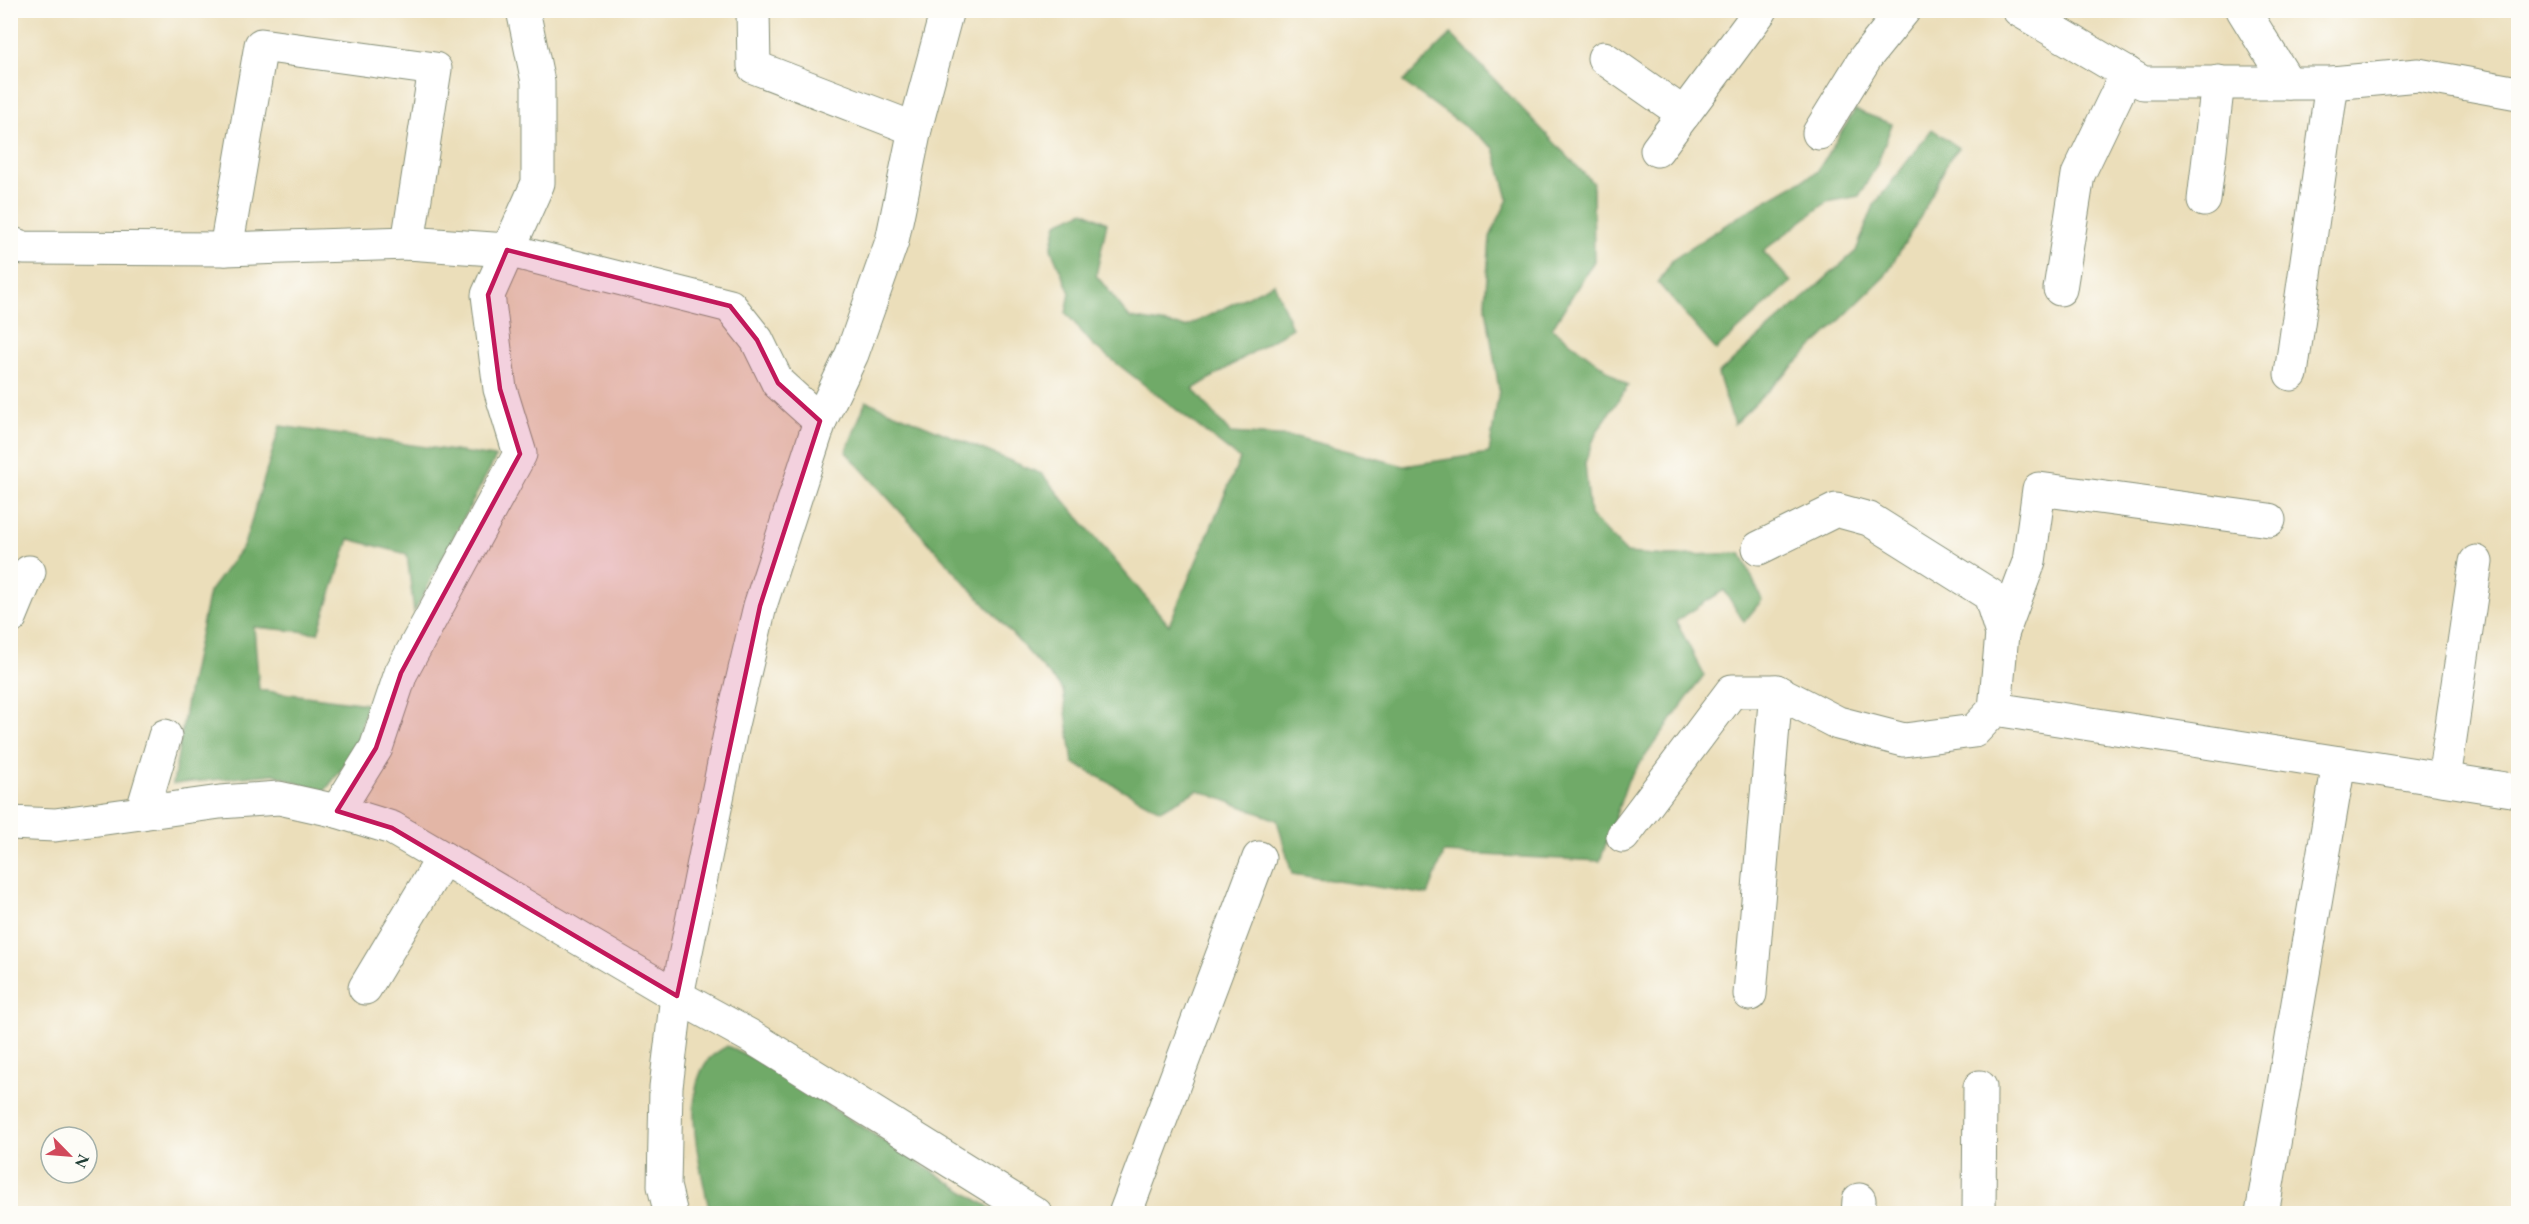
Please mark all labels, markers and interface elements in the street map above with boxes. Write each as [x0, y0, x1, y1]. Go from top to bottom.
north arrow [39, 1125, 99, 1185]
text: N [70, 1151, 94, 1171]

